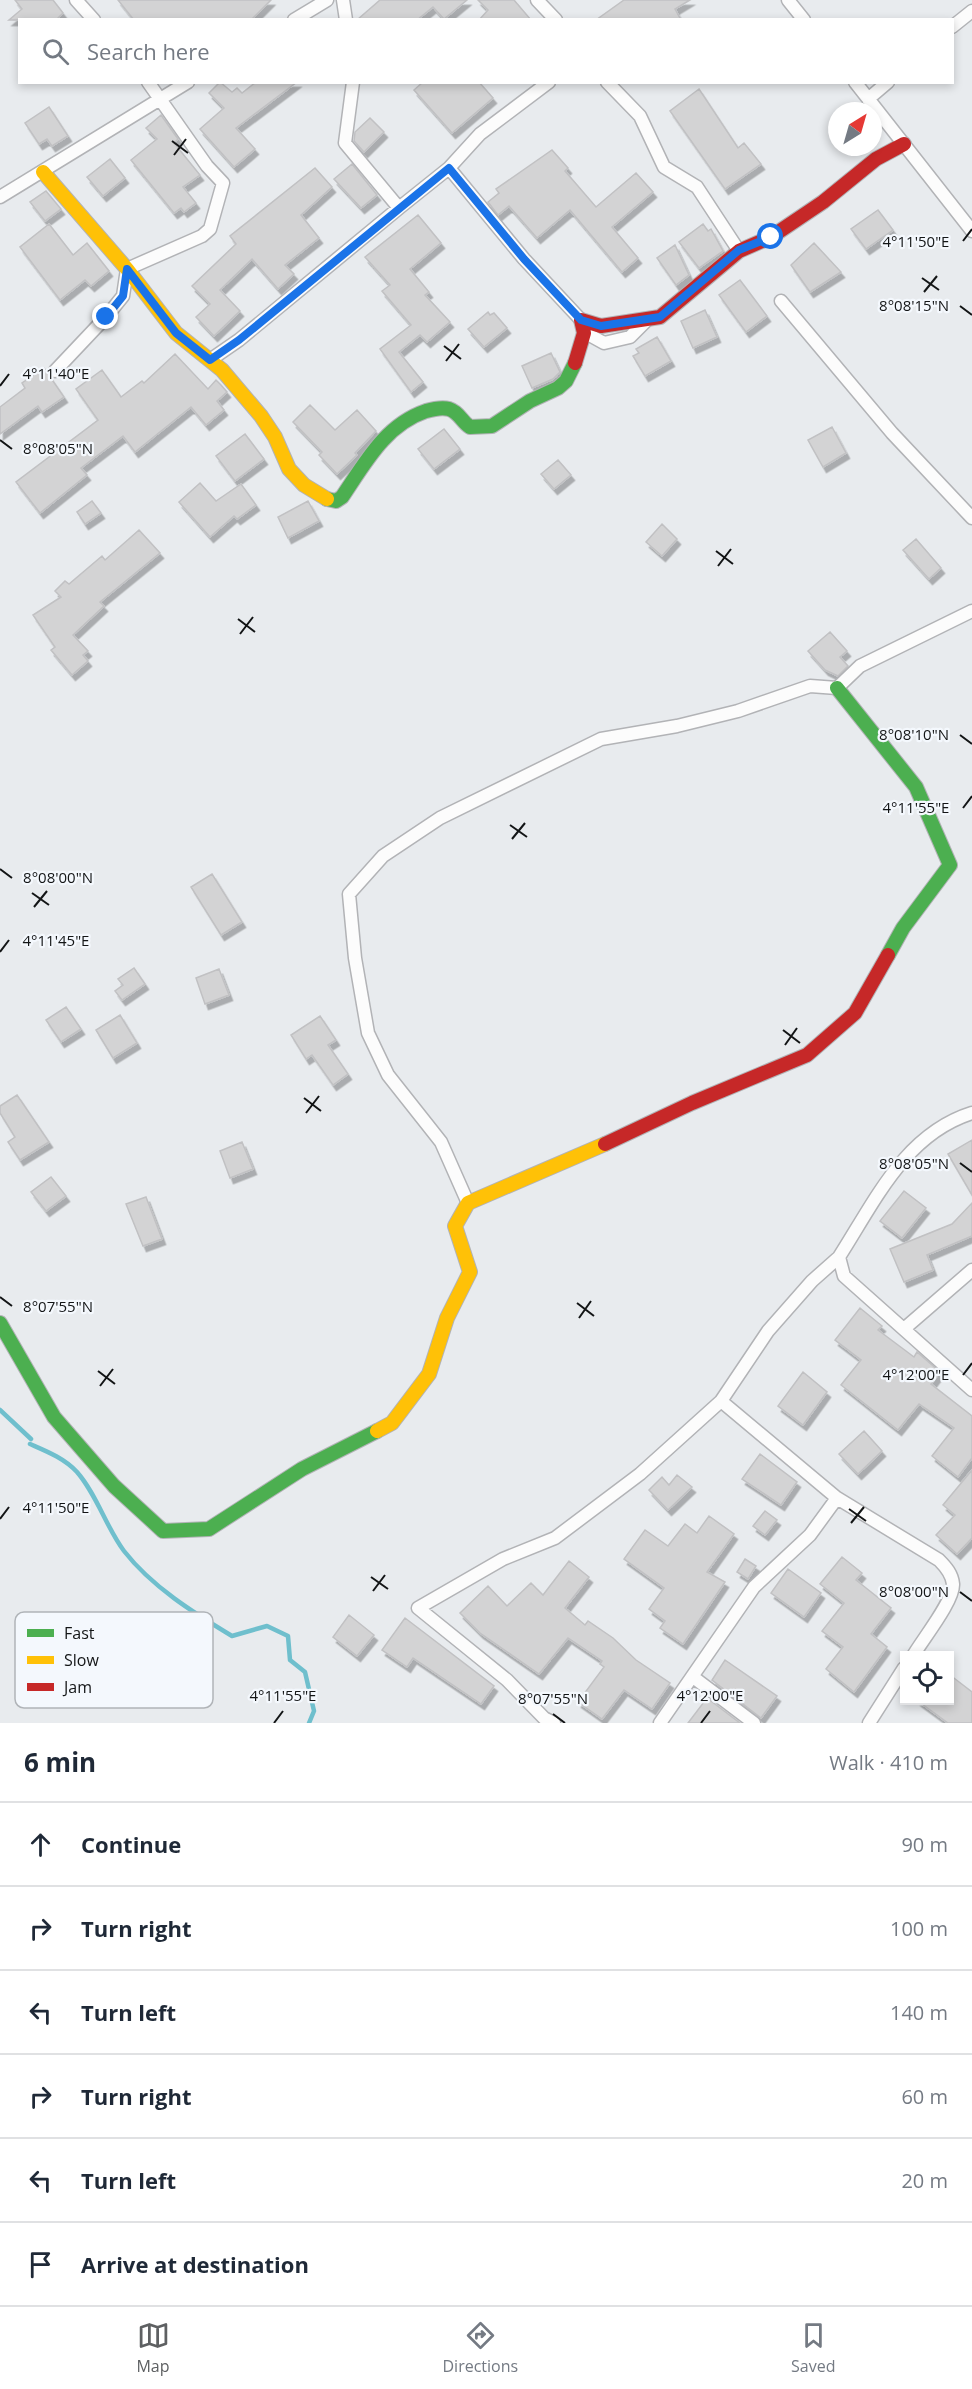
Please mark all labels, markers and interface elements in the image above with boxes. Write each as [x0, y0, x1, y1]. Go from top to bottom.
search box [18, 18, 954, 84]
icon: search [39, 35, 72, 68]
text: Search here [87, 36, 210, 66]
north arrow [828, 102, 882, 156]
route start [757, 223, 783, 249]
text: 4°11'50"E [883, 231, 949, 251]
text: 8°08'15"N [879, 295, 949, 315]
route end [92, 303, 118, 329]
text: 4°11'40"E [23, 363, 89, 383]
text: 8°08'05"N [23, 438, 93, 458]
text: 8°08'10"N [879, 724, 949, 744]
text: 4°11'55"E [883, 797, 949, 817]
text: 8°08'00"N [23, 867, 93, 887]
text: 4°11'45"E [23, 930, 89, 950]
text: 8°08'05"N [879, 1153, 949, 1173]
text: 8°07'55"N [23, 1296, 93, 1316]
text: 4°12'00"E [883, 1364, 949, 1384]
text: 4°11'50"E [23, 1497, 89, 1517]
text: 8°08'00"N [879, 1581, 949, 1601]
legend [15, 1612, 213, 1708]
text: Fast [64, 1622, 95, 1644]
text: Slow [64, 1649, 99, 1671]
map controls [900, 1651, 954, 1705]
button: locate [900, 1651, 954, 1705]
text: Jam [62, 1676, 92, 1698]
text: 4°11'55"E [250, 1685, 316, 1705]
text: 4°12'00"E [677, 1685, 743, 1705]
text: 8°07'55"N [518, 1688, 588, 1708]
text: 6 min [24, 1744, 96, 1780]
text: Walk · 410 m [829, 1749, 948, 1776]
icon: ahead [24, 1828, 57, 1861]
text: Continue [81, 1829, 181, 1859]
text: 90 m [901, 1831, 948, 1858]
icon: right [24, 1912, 57, 1945]
text: Turn right [81, 1913, 192, 1943]
text: 100 m [890, 1915, 948, 1942]
icon: left [24, 1996, 57, 2029]
text: Turn left [81, 1997, 176, 2027]
text: 140 m [890, 1999, 948, 2026]
icon: right [24, 2080, 57, 2113]
text: Turn right [81, 2081, 192, 2111]
text: 60 m [901, 2083, 948, 2110]
icon: left [24, 2164, 57, 2197]
text: Turn left [81, 2165, 176, 2195]
text: 20 m [901, 2167, 948, 2194]
icon: arrive [24, 2248, 57, 2281]
text: Arrive at destination [81, 2249, 309, 2279]
tab: Map [136, 2319, 170, 2377]
tab: Directions [442, 2319, 518, 2377]
tab: Saved [791, 2319, 836, 2377]

